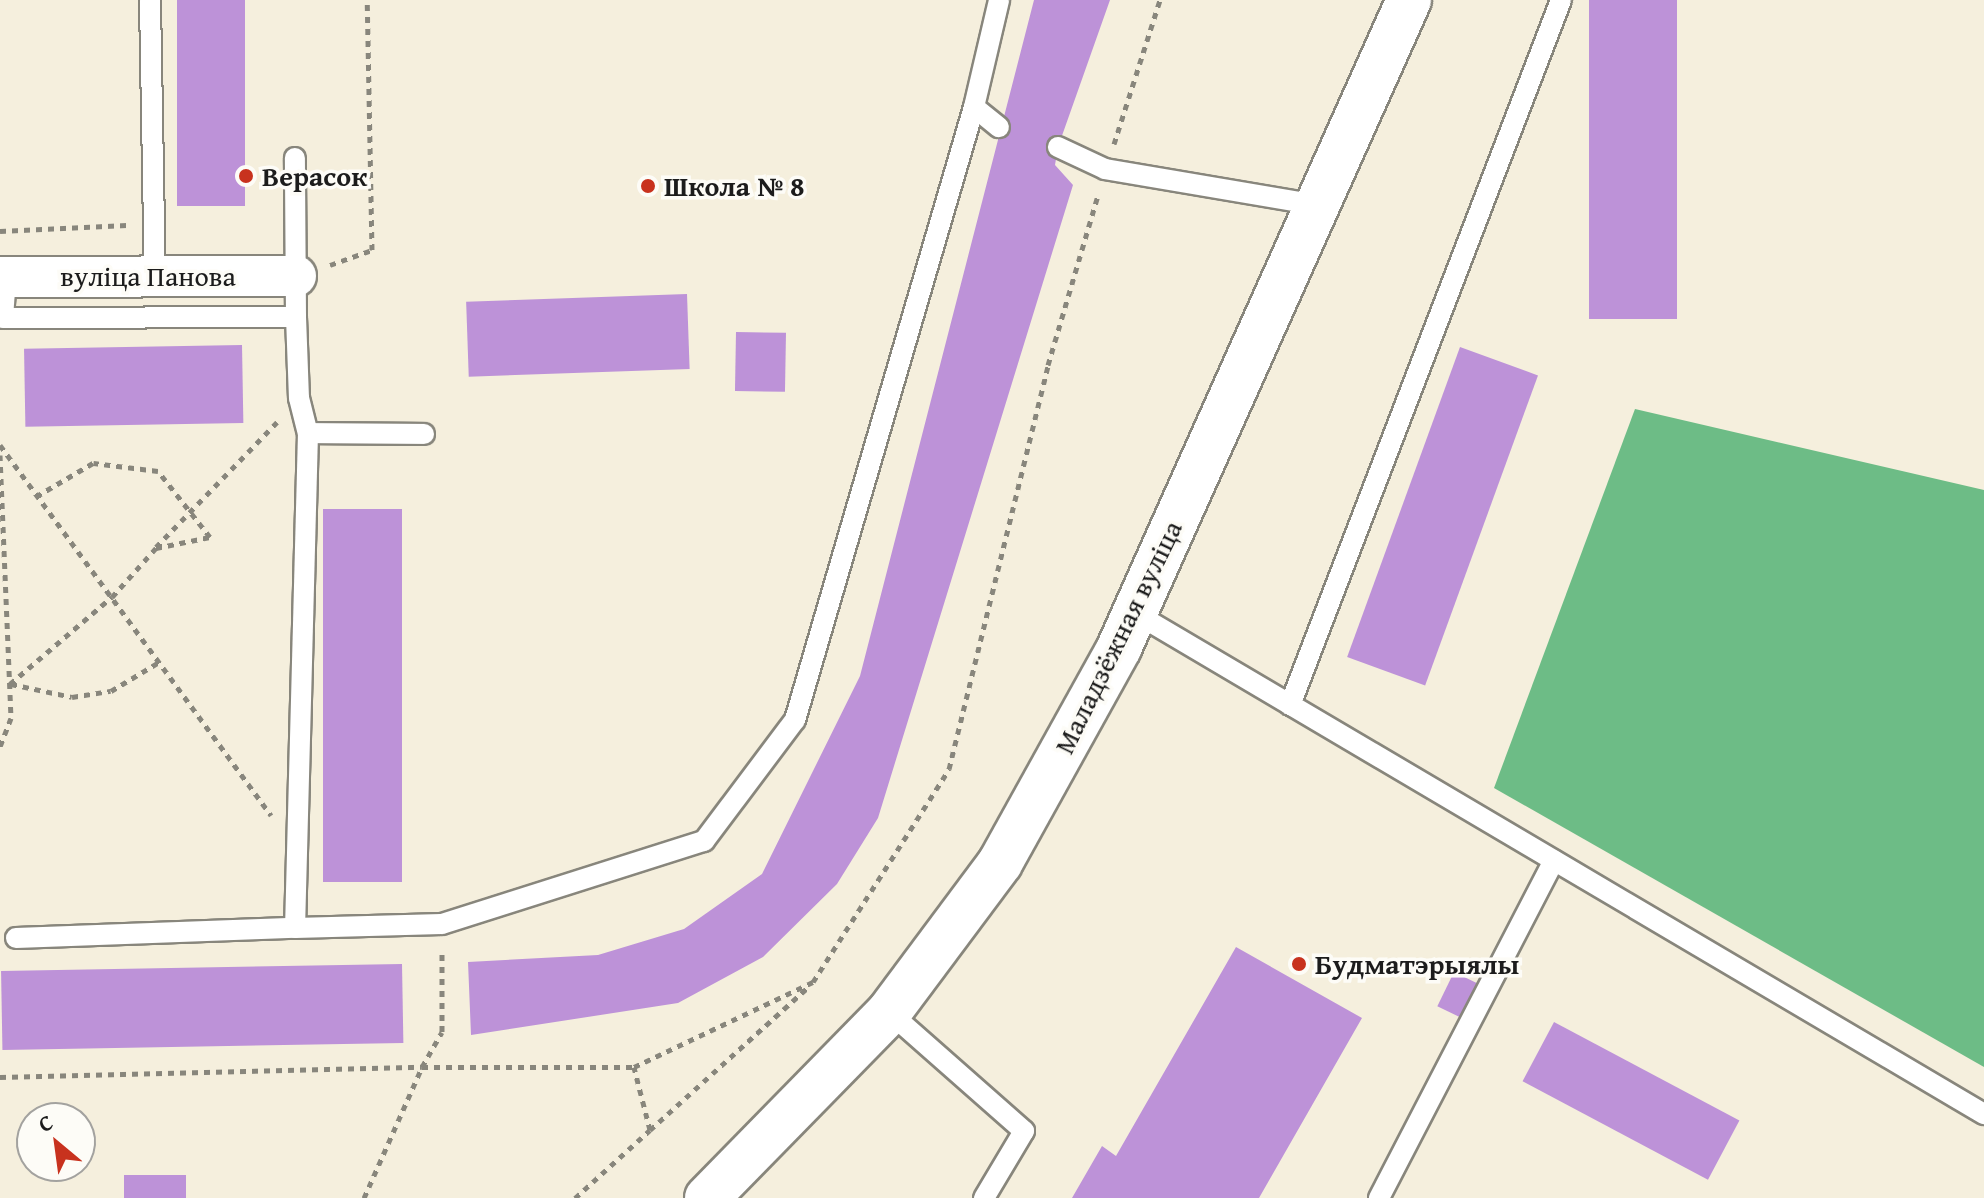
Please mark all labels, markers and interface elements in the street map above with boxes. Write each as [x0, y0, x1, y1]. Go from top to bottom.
place label: Верасок [262, 159, 367, 193]
marker: Верасок [237, 167, 255, 185]
place label: Школа № 8 [664, 169, 804, 203]
marker: Школа № 8 [639, 177, 657, 195]
street label: вуліца Панова [60, 259, 236, 293]
street label: Маладзёжная вуліца [1047, 515, 1189, 759]
place label: Будматэрыялы [1315, 947, 1519, 981]
marker: Будматэрыялы [1290, 955, 1308, 973]
north arrow [16, 1102, 96, 1182]
text: С [32, 1106, 59, 1140]

